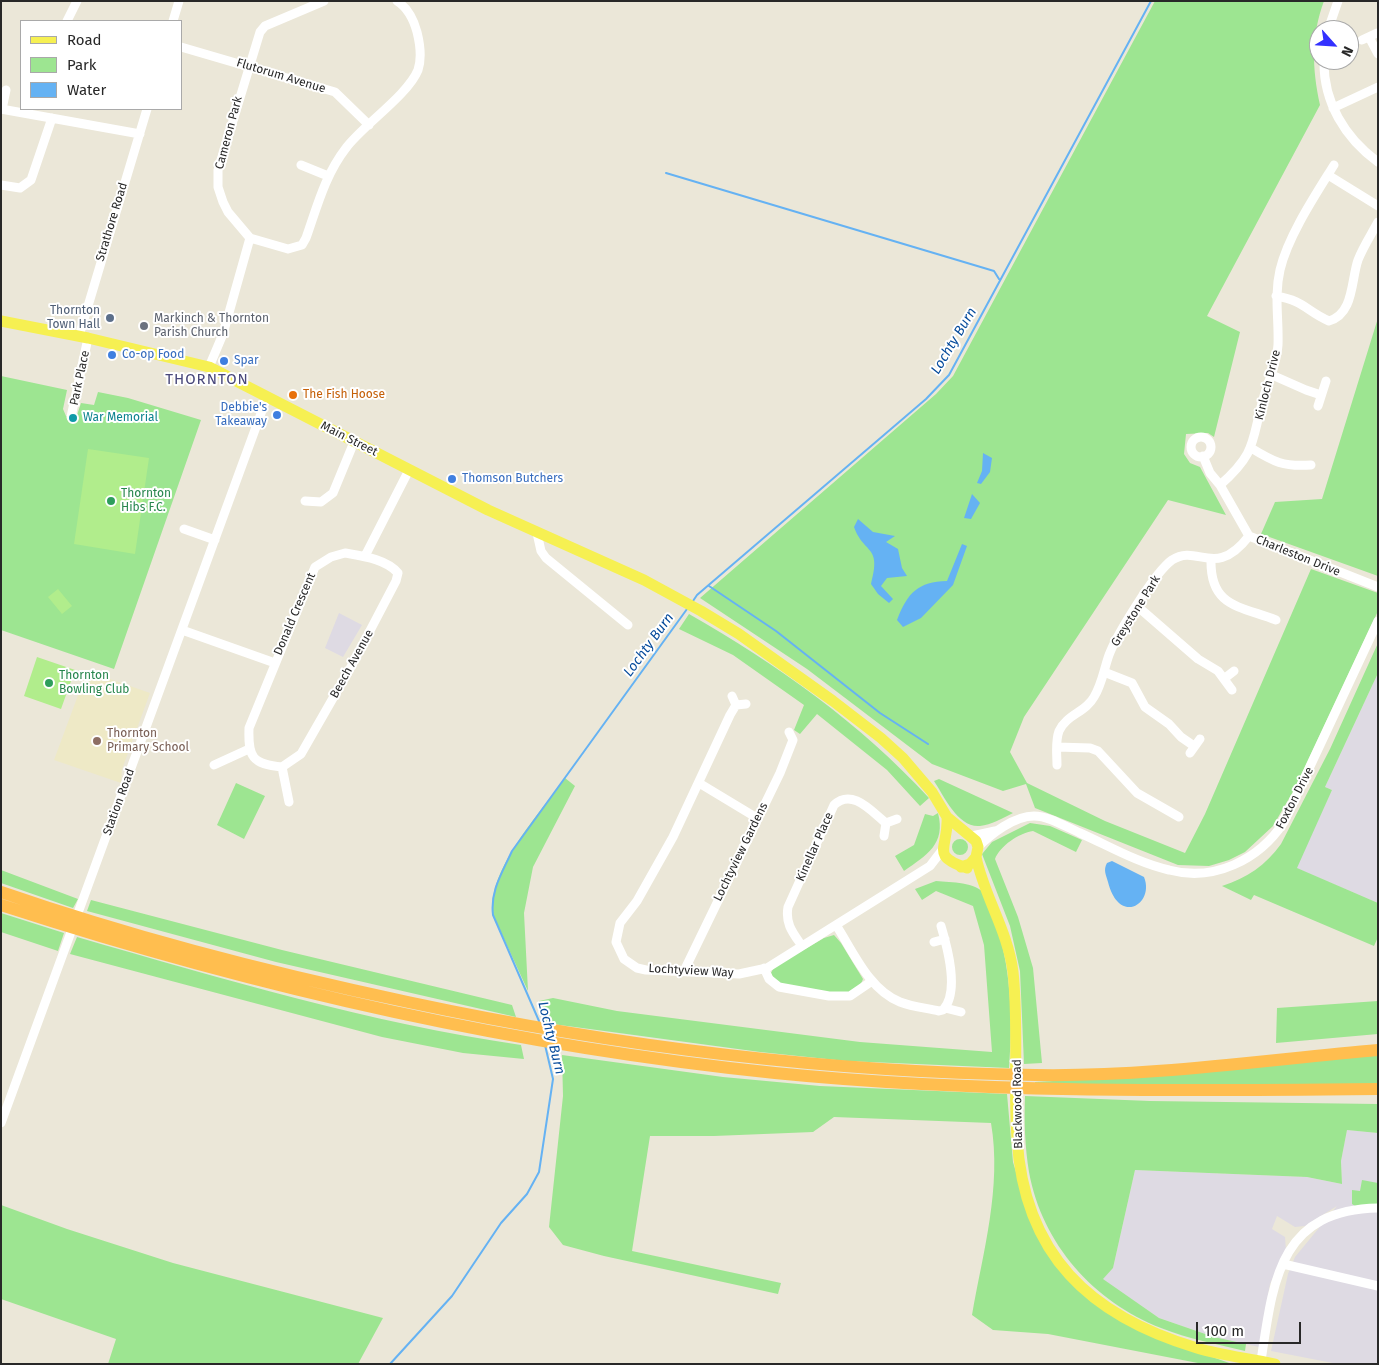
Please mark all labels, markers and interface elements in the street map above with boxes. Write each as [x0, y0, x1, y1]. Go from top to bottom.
legend [20, 20, 182, 110]
north arrow [1309, 20, 1359, 70]
text: Road [67, 31, 102, 49]
text: N [1337, 43, 1357, 59]
text: Park [67, 56, 97, 74]
street label: Flutorum Avenue [235, 56, 327, 96]
text: Water [67, 81, 106, 99]
street label: Cameron Park [212, 95, 246, 171]
street label: Strathore Road [93, 181, 131, 263]
place label: Thornton Town Hall [47, 304, 100, 332]
water label: Lochty Burn [928, 305, 980, 377]
marker: Thornton Town Hall [104, 312, 116, 324]
place label: Markinch & Thornton Parish Church [154, 312, 269, 340]
marker: Markinch & Thornton Parish Church [138, 320, 150, 332]
place label: Co-op Food [122, 348, 184, 362]
street label: Kinloch Drive [1252, 348, 1284, 422]
street label: Park Place [67, 349, 93, 407]
marker: Co-op Food [106, 349, 118, 361]
place label: Spar [234, 354, 259, 368]
marker: Spar [218, 355, 230, 367]
district label: THORNTON [164, 371, 250, 389]
place label: The Fish Hoose [303, 388, 385, 402]
marker: The Fish Hoose [287, 389, 299, 401]
place label: Debbie's Takeaway [215, 401, 267, 429]
marker: Debbie's Takeaway [271, 409, 283, 421]
place label: War Memorial [83, 411, 158, 425]
marker: War Memorial [67, 412, 79, 424]
street label: Main Street [318, 419, 380, 459]
place label: Thomson Butchers [462, 472, 563, 486]
marker: Thomson Butchers [446, 473, 458, 485]
place label: Thornton Hibs F.C. [121, 487, 171, 515]
marker: Thornton Hibs F.C. [105, 495, 117, 507]
street label: Charleston Drive [1254, 532, 1342, 580]
street label: Donald Crescent [271, 571, 319, 657]
street label: Greystone Park [1108, 573, 1164, 649]
water label: Lochty Burn [620, 610, 678, 680]
street label: Beech Avenue [327, 627, 377, 701]
place label: Thornton Bowling Club [59, 669, 129, 697]
marker: Thornton Bowling Club [43, 677, 55, 689]
place label: Thornton Primary School [107, 727, 189, 755]
marker: Thornton Primary School [91, 735, 103, 747]
street label: Foxton Drive [1273, 765, 1317, 831]
street label: Station Road [100, 767, 138, 837]
street label: Lochtyview Gardens [711, 800, 771, 904]
street label: Kinellar Place [793, 810, 837, 884]
street label: Lochtyview Way [648, 962, 734, 980]
water label: Lochty Burn [534, 1000, 568, 1076]
street label: Blackwood Road [1010, 1059, 1026, 1149]
scale bar [1199, 1312, 1304, 1344]
text: 100 m [1204, 1322, 1244, 1340]

